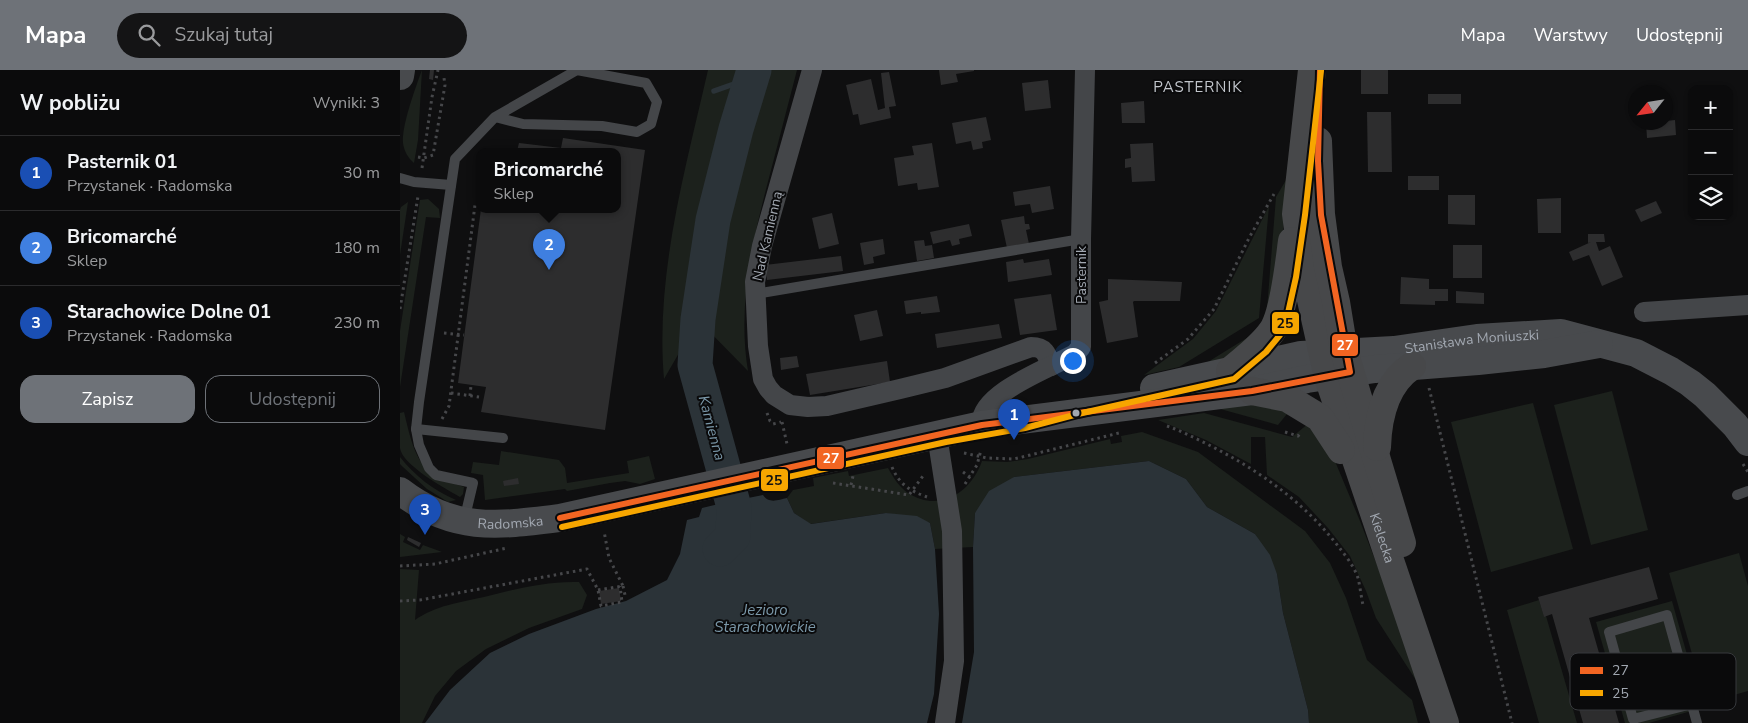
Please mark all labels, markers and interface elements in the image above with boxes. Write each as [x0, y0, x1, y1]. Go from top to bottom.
search box [117, 13, 467, 58]
text: Mapa [25, 19, 87, 51]
icon: search [135, 21, 163, 49]
text: Szukaj tutaj [175, 22, 273, 48]
text: Mapa [1461, 23, 1505, 47]
text: Warstwy [1533, 23, 1608, 47]
text: Udostępnij [1636, 23, 1723, 47]
district label: PASTERNIK [1153, 77, 1243, 97]
north arrow [1628, 85, 1673, 130]
map controls [1688, 85, 1733, 220]
button: + [1688, 85, 1733, 130]
text: W pobliżu [20, 89, 121, 117]
text: Wyniki: 3 [313, 92, 380, 114]
button: − [1688, 130, 1733, 175]
popup [476, 148, 621, 213]
text: Pasternik 01 [67, 149, 178, 175]
text: Bricomarché [494, 157, 603, 183]
text: 1 [31, 162, 41, 184]
text: 30 m [343, 162, 380, 184]
text: Przystanek · Radomska [67, 175, 232, 197]
button: layers [1688, 175, 1733, 220]
text: Sklep [494, 183, 534, 205]
street label: Nad Kamienną [748, 189, 787, 283]
text: Bricomarché [67, 224, 177, 250]
pin: 2 [533, 229, 565, 270]
text: 2 [31, 237, 41, 259]
text: 180 m [333, 237, 380, 259]
street label: Pasternik [1072, 245, 1091, 304]
text: Sklep [67, 250, 107, 272]
text: Starachowice Dolne 01 [67, 299, 271, 325]
line badge: 25 [1271, 311, 1300, 335]
text: 3 [31, 312, 41, 334]
text: 230 m [333, 312, 380, 334]
text: 25 [1277, 314, 1293, 333]
text: Przystanek · Radomska [67, 325, 232, 347]
street label: Stanisława Moniuszki [1403, 325, 1539, 358]
line badge: 27 [1331, 333, 1359, 357]
text: 27 [1337, 336, 1353, 355]
your location [1060, 348, 1086, 374]
button: Zapisz [20, 375, 195, 423]
button: Udostępnij [205, 375, 380, 423]
water label: Kamienna [694, 393, 730, 463]
pin: 1 [998, 399, 1030, 440]
unlabelled marker [1071, 408, 1081, 418]
line badge: 27 [816, 446, 845, 470]
text: 27 [823, 449, 839, 468]
line badge: 25 [760, 468, 789, 492]
text: 25 [766, 471, 782, 490]
pin: 3 [409, 494, 441, 535]
street label: Radomska [477, 511, 544, 534]
street label: Kielecka [1365, 511, 1399, 566]
water label: Jezioro Starachowickie [714, 600, 816, 637]
legend [1570, 653, 1736, 710]
text: 27 [1612, 661, 1629, 680]
text: 25 [1612, 684, 1629, 703]

